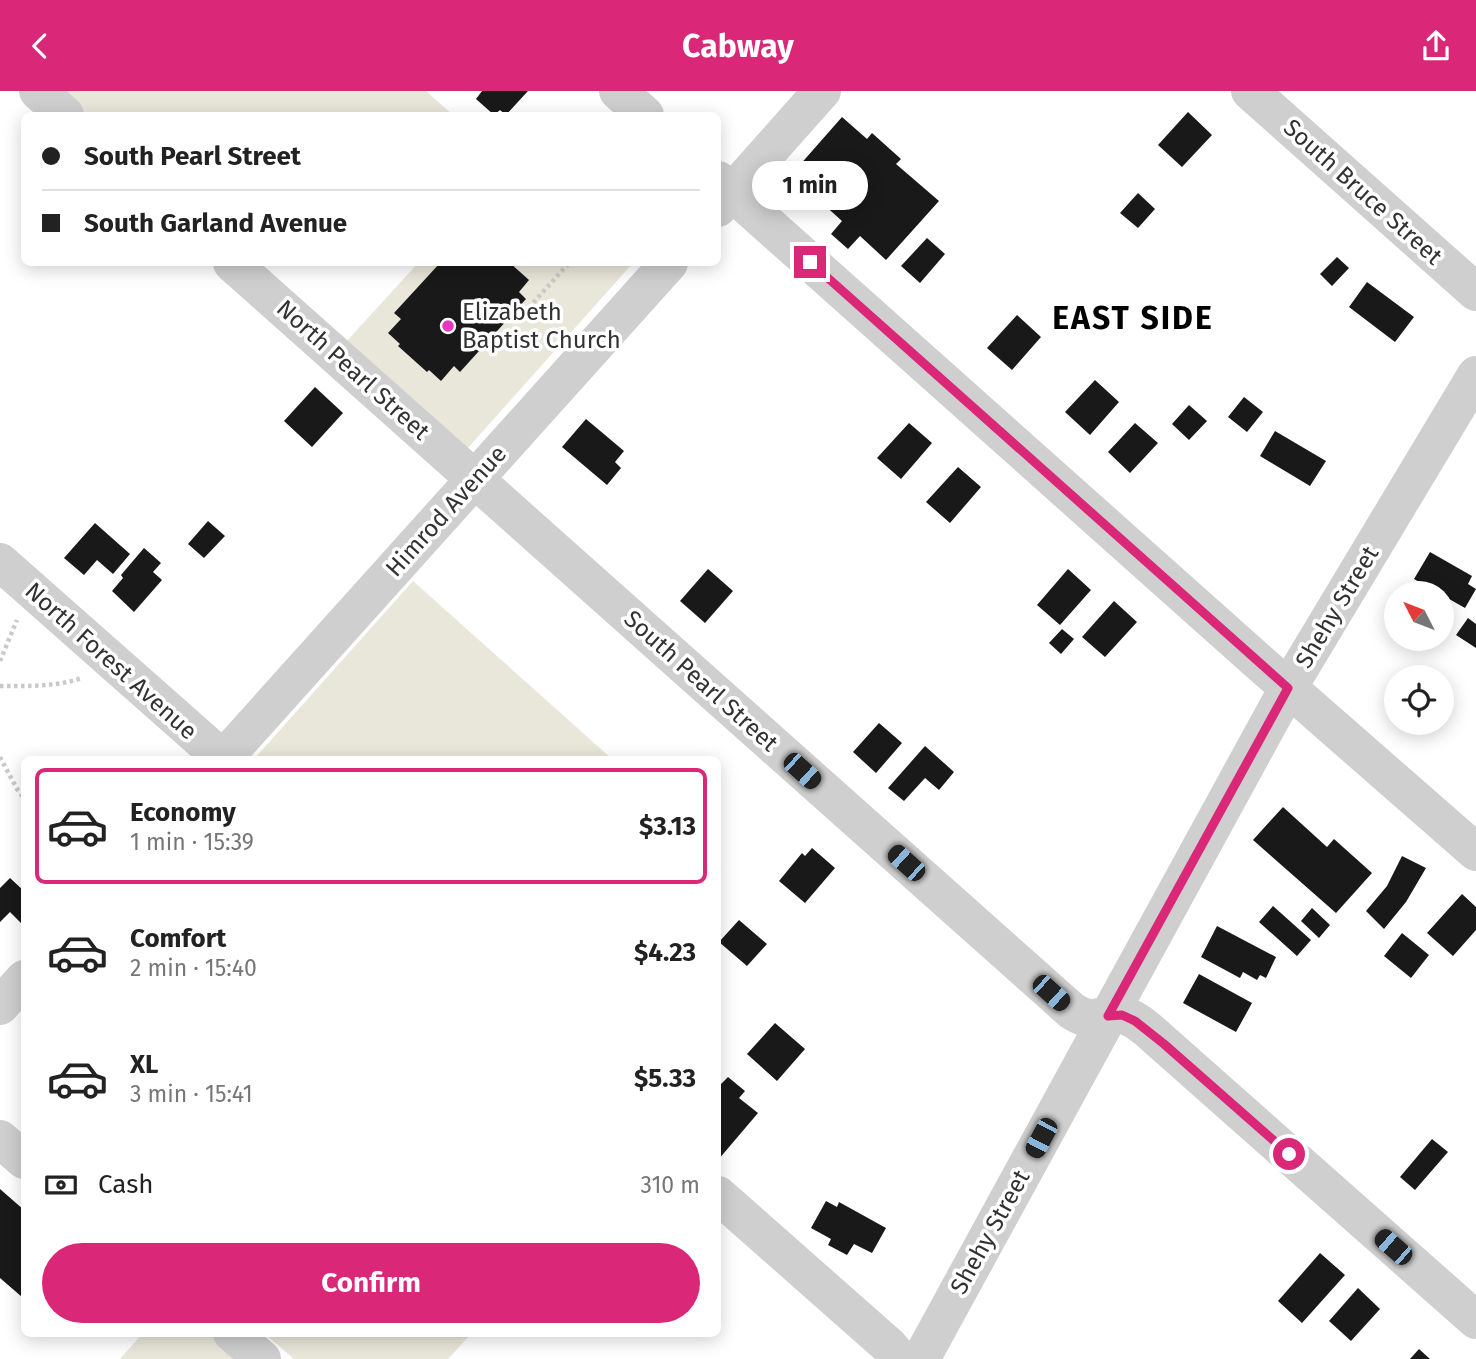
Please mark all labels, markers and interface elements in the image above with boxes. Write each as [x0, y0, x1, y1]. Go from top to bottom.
icon: back [21, 27, 59, 65]
text: Cabway [682, 27, 794, 65]
icon: share [1417, 27, 1455, 65]
street label: South Bruce Street [1278, 114, 1448, 271]
text: South Pearl Street [84, 141, 301, 172]
callout: 1 min [752, 160, 868, 209]
text: 1 min [782, 171, 838, 199]
text: South Garland Avenue [84, 208, 347, 239]
route end [794, 246, 826, 278]
street label: North Pearl Street [271, 294, 435, 446]
place label: Elizabeth Baptist Church [462, 298, 621, 354]
district label: EAST SIDE [1052, 299, 1214, 337]
marker: Elizabeth Baptist Church [440, 318, 456, 334]
street label: Himrod Avenue [380, 440, 512, 582]
street label: Shehy Street [1290, 541, 1385, 673]
street label: North Forest Avenue [19, 577, 203, 745]
north arrow [1384, 581, 1454, 651]
map controls [1384, 581, 1454, 735]
street label: South Pearl Street [618, 605, 784, 758]
button: locate [1384, 665, 1454, 735]
car [780, 749, 825, 793]
icon: car [46, 795, 109, 858]
text: Economy [130, 797, 236, 828]
text: $3.13 [639, 811, 696, 842]
text: 1 min · 15:39 [130, 828, 254, 856]
car [884, 841, 929, 885]
icon: car [46, 921, 109, 984]
text: Comfort [130, 923, 226, 954]
text: $4.23 [634, 937, 696, 968]
text: 2 min · 15:40 [130, 954, 257, 982]
car [1029, 971, 1074, 1015]
icon: car [46, 1047, 109, 1110]
text: XL [130, 1049, 158, 1080]
text: $5.33 [634, 1063, 696, 1094]
text: 3 min · 15:41 [130, 1080, 253, 1108]
car [1022, 1115, 1061, 1161]
route start [1273, 1138, 1305, 1170]
street label: Shehy Street [944, 1165, 1036, 1299]
icon: cash [42, 1166, 80, 1204]
text: Cash [98, 1169, 154, 1200]
text: 310 m [640, 1171, 700, 1199]
car [1371, 1225, 1416, 1269]
button: Confirm [42, 1243, 700, 1323]

